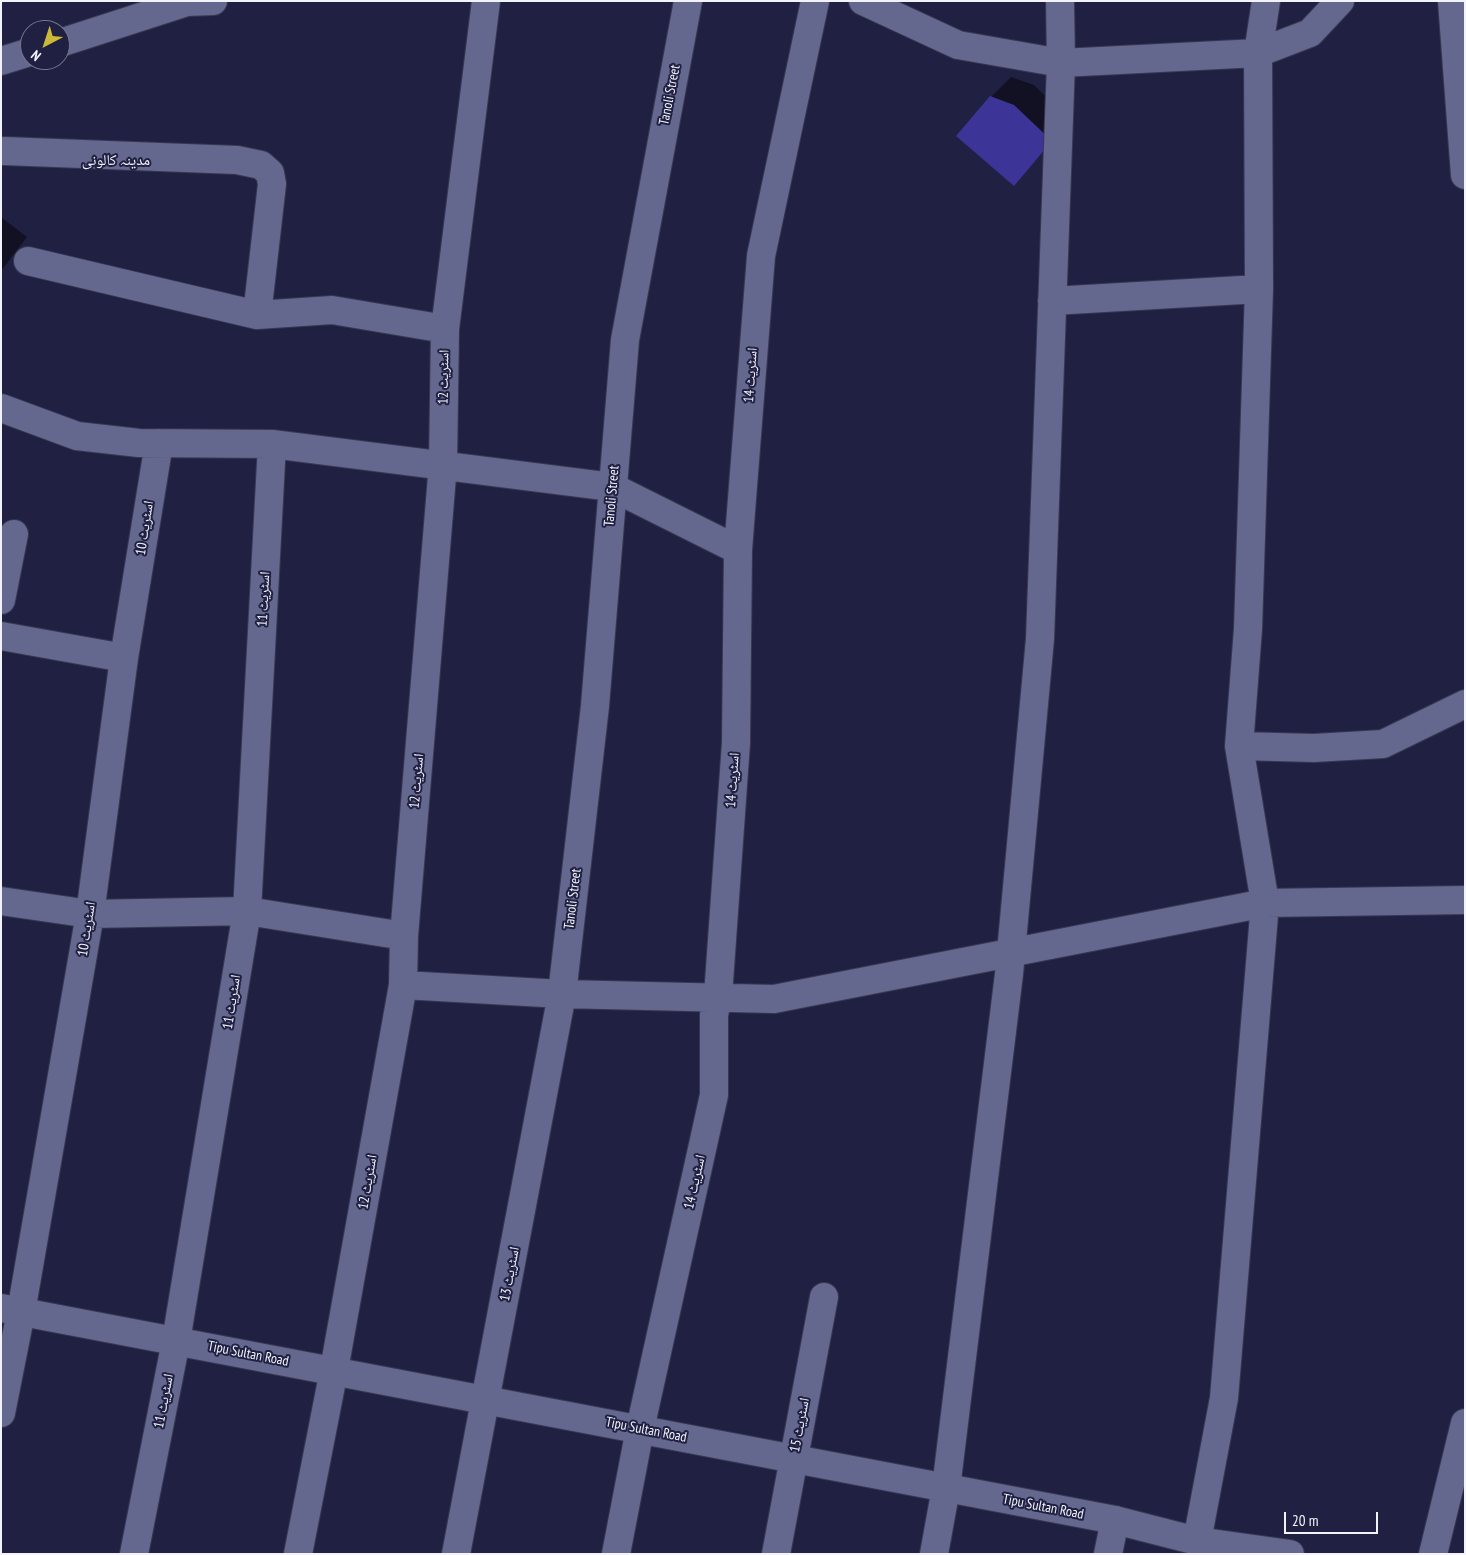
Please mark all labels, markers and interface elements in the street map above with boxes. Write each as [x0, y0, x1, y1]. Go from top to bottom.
north arrow [20, 20, 70, 70]
text: N [27, 46, 45, 65]
street label: Tanoli Street [656, 63, 684, 127]
district label: مدینہ کالونی [82, 152, 150, 170]
street label: اسٹریٹ 14 [741, 347, 761, 403]
street label: اسٹریٹ 12 [435, 349, 453, 405]
street label: Tanoli Street [601, 465, 623, 527]
street label: اسٹریٹ 10 [132, 500, 158, 556]
street label: اسٹریٹ 11 [254, 571, 274, 627]
street label: اسٹریٹ 14 [723, 752, 743, 808]
street label: اسٹریٹ 12 [406, 753, 428, 809]
street label: Tanoli Street [561, 868, 585, 930]
street label: اسٹریٹ 10 [74, 901, 100, 957]
street label: اسٹریٹ 11 [219, 974, 245, 1030]
street label: اسٹریٹ 12 [355, 1153, 381, 1211]
street label: اسٹریٹ 14 [681, 1153, 709, 1211]
street label: اسٹریٹ 13 [497, 1245, 523, 1303]
street label: Tipu Sultan Road [206, 1338, 290, 1370]
street label: اسٹریٹ 11 [151, 1372, 177, 1430]
street label: اسٹریٹ 15 [787, 1396, 813, 1454]
street label: Tipu Sultan Road [604, 1414, 688, 1446]
street label: Tipu Sultan Road [1001, 1491, 1085, 1523]
scale bar [1286, 1502, 1380, 1534]
text: 20 m [1292, 1511, 1318, 1530]

